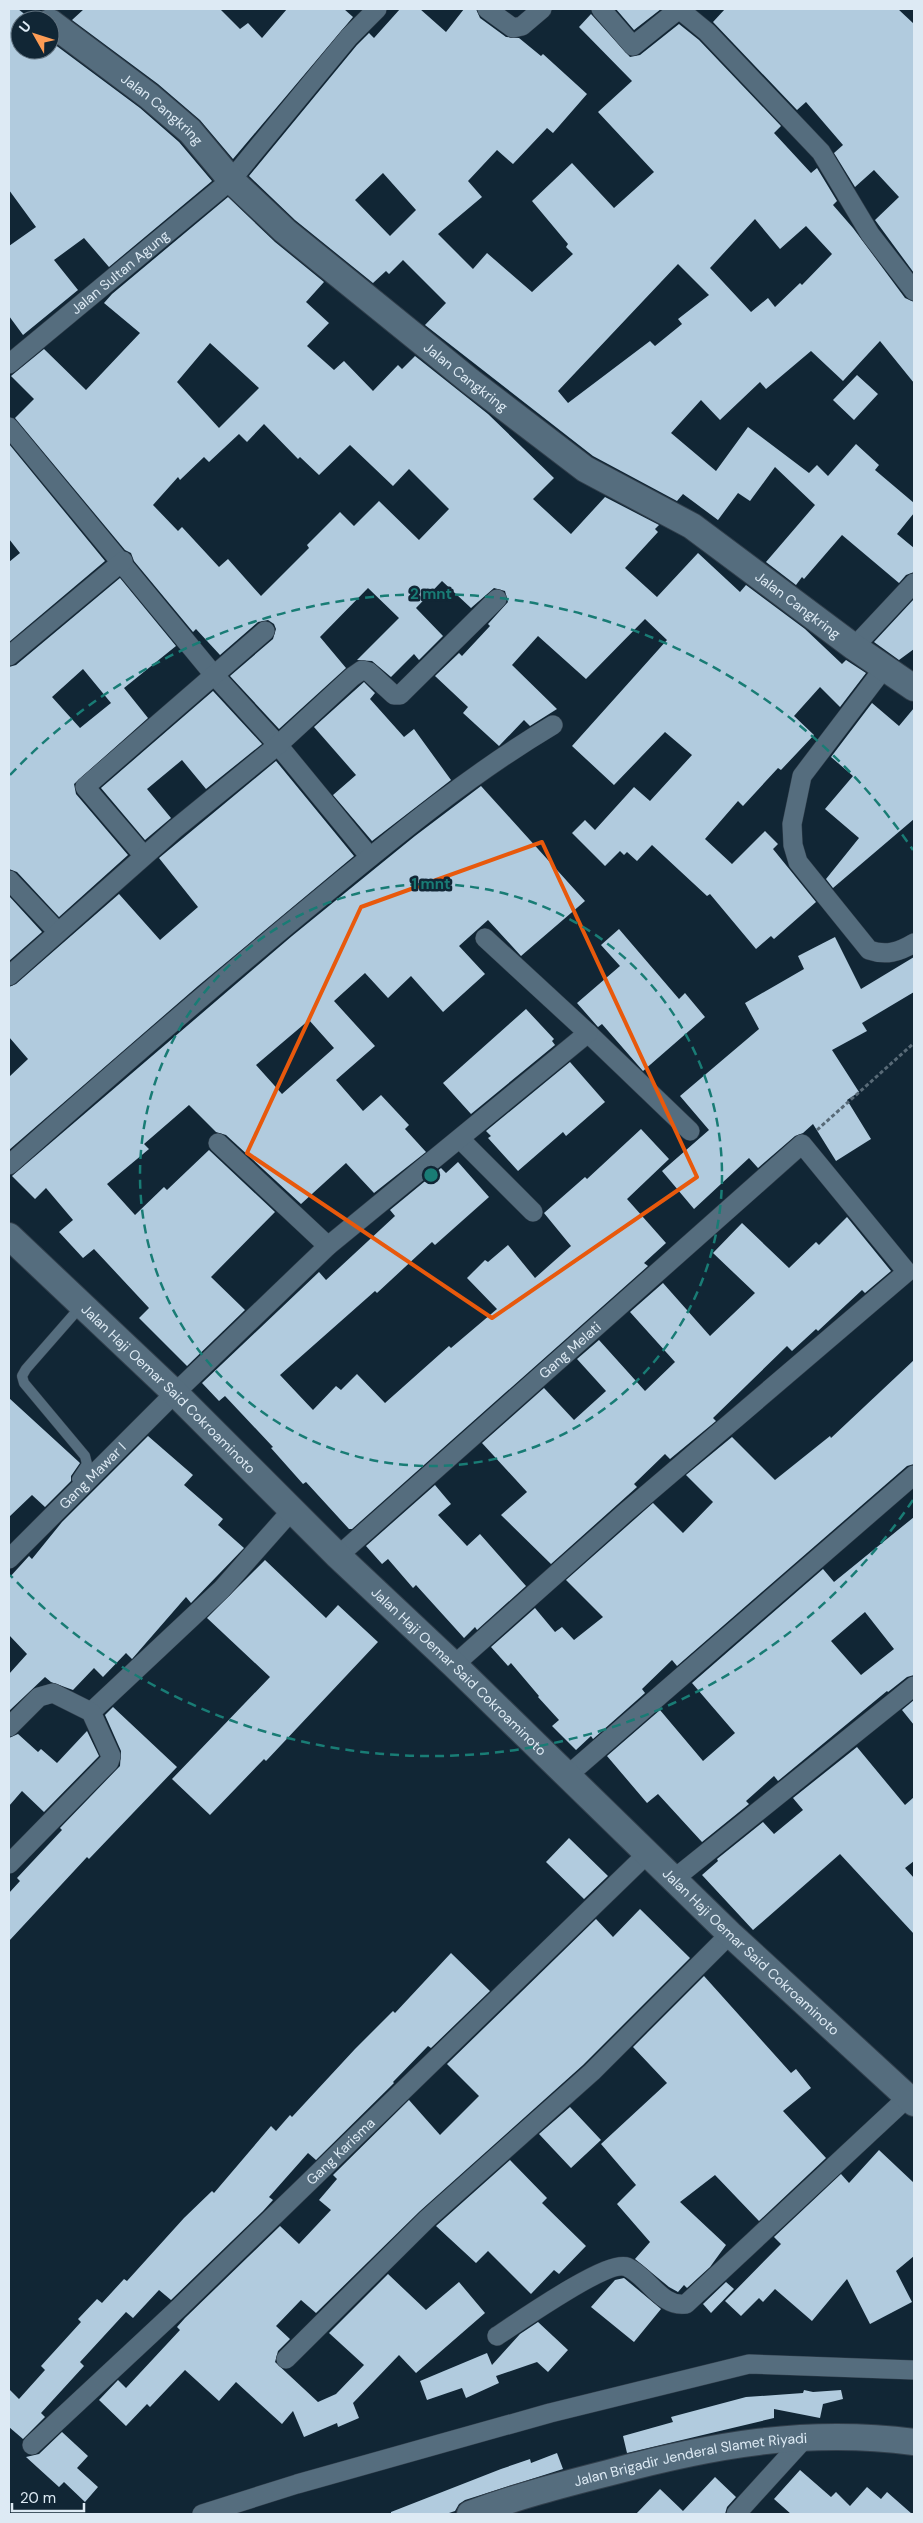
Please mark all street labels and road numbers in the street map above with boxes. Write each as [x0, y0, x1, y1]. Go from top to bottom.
street label: Jalan Cangkring [117, 69, 207, 149]
street label: Jalan Sultan Agung [67, 226, 173, 318]
street label: Jalan Cangkring [420, 338, 512, 416]
street label: Jalan Cangkring [752, 567, 844, 643]
street label: Jalan Haji Oemar Said Cokroaminoto [78, 1300, 260, 1478]
street label: Gang Melati [535, 1318, 605, 1382]
street label: Gang Mawar I [55, 1438, 130, 1513]
street label: Jalan Haji Oemar Said Cokroaminoto [367, 1583, 550, 1759]
street label: Jalan Haji Oemar Said Cokroaminoto [659, 1864, 843, 2039]
street label: Gang Karisma [302, 2114, 379, 2189]
street label: Jalan Brigadir Jenderal Slamet Riyadi [572, 2429, 808, 2490]

